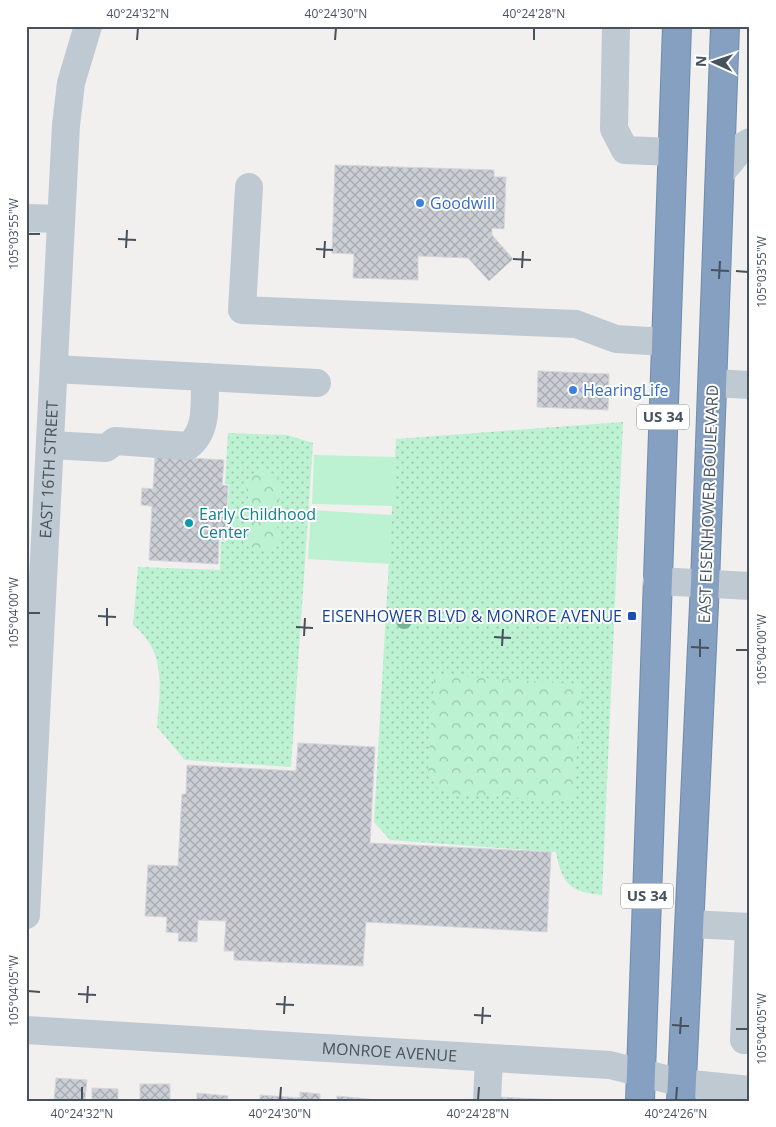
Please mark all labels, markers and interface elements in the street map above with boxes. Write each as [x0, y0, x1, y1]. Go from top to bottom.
text: 40°24'32"N [107, 5, 169, 22]
text: 40°24'30"N [305, 5, 367, 22]
text: 40°24'28"N [503, 5, 565, 22]
north arrow [688, 38, 738, 88]
text: N [691, 55, 710, 67]
place label: Goodwill [430, 192, 495, 214]
marker: Goodwill [414, 197, 426, 209]
text: 105°03'55"W [5, 198, 22, 270]
text: 105°03'55"W [753, 236, 770, 308]
place label: HearingLife [583, 379, 669, 401]
marker: HearingLife [567, 384, 579, 396]
street label: EAST EISENHOWER BOULEVARD [693, 384, 723, 624]
street label: EAST 16TH STREET [34, 400, 63, 539]
road number: US 34 [637, 404, 689, 430]
place label: Early Childhood Center [199, 503, 316, 543]
marker: Early Childhood Center [183, 517, 195, 529]
text: 105°04'00"W [5, 577, 22, 649]
place label: EISENHOWER BLVD & MONROE AVENUE [322, 605, 622, 627]
marker: EISENHOWER BLVD & MONROE AVENUE [626, 610, 638, 622]
text: 105°04'00"W [753, 614, 770, 686]
road number: US 34 [621, 884, 673, 908]
text: 105°04'05"W [5, 955, 22, 1027]
text: 105°04'05"W [753, 993, 770, 1065]
street label: MONROE AVENUE [321, 1037, 458, 1067]
text: 40°24'32"N [51, 1105, 113, 1122]
text: 40°24'30"N [249, 1105, 311, 1122]
text: 40°24'28"N [447, 1105, 509, 1122]
text: 40°24'26"N [645, 1105, 707, 1122]

